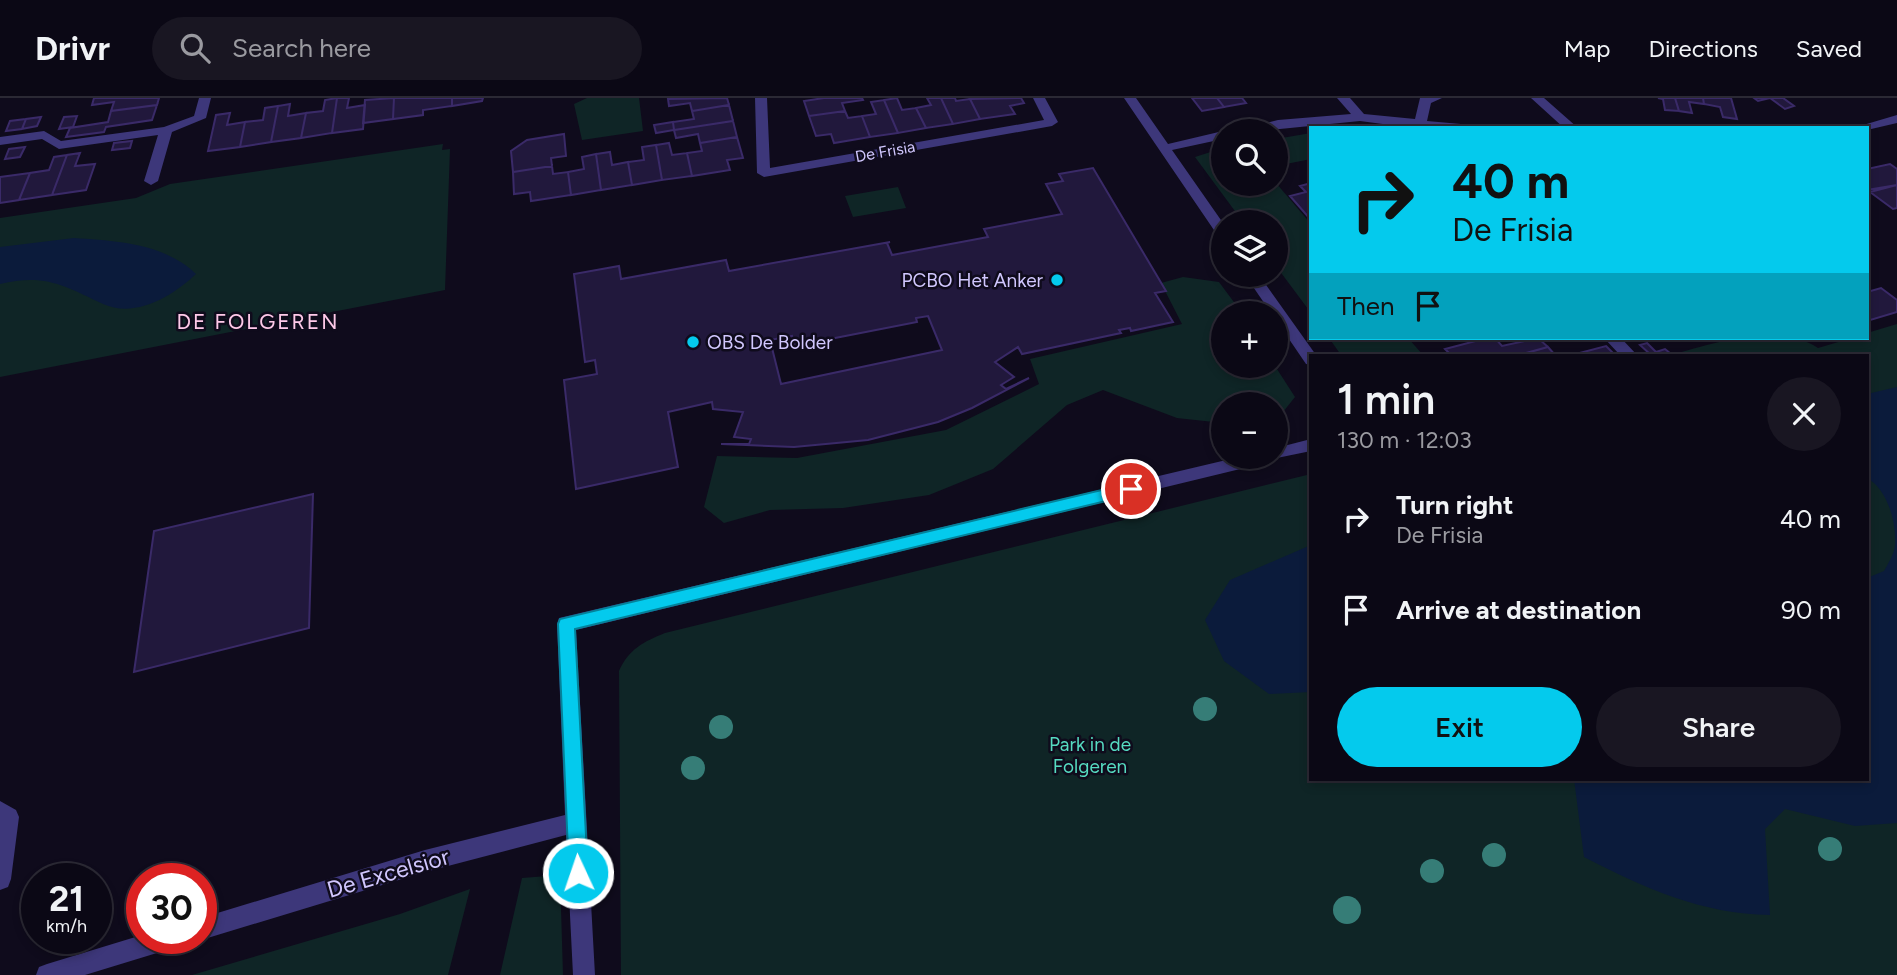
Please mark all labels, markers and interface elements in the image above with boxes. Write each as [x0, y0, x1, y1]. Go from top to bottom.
search box [152, 17, 642, 80]
text: Drivr [35, 29, 110, 68]
icon: search [176, 29, 214, 67]
text: Search here [232, 32, 371, 64]
text: Map [1564, 34, 1610, 63]
text: Directions [1648, 34, 1758, 63]
text: Saved [1796, 34, 1862, 63]
map controls [1211, 119, 1288, 469]
button: search [1211, 119, 1288, 196]
street label: De Frisia [854, 137, 917, 166]
text: 40 m [1452, 151, 1569, 210]
icon: right [1337, 154, 1428, 245]
button: layers [1211, 210, 1288, 287]
text: De Frisia [1452, 211, 1573, 249]
place label: PCBO Het Anker [901, 269, 1044, 292]
marker: PCBO Het Anker [1049, 272, 1065, 288]
icon: arrive [1409, 287, 1447, 325]
text: Then [1337, 290, 1395, 322]
button: + [1211, 301, 1288, 378]
district label: DE FOLGEREN [177, 309, 339, 334]
place label: OBS De Bolder [707, 331, 833, 354]
marker: OBS De Bolder [685, 334, 701, 350]
text: 1 min [1337, 374, 1435, 425]
button: close [1767, 377, 1841, 451]
button: − [1211, 392, 1288, 469]
text: 130 m · 12:03 [1337, 426, 1472, 454]
pin [1101, 459, 1161, 519]
icon: arrive [1112, 470, 1150, 508]
text: Turn right [1396, 489, 1513, 521]
icon: right [1337, 500, 1375, 538]
text: 40 m [1780, 503, 1841, 535]
text: De Frisia [1396, 521, 1483, 549]
icon: arrive [1337, 591, 1375, 629]
text: Arrive at destination [1396, 594, 1641, 626]
text: 90 m [1781, 594, 1841, 626]
button: Exit [1337, 687, 1582, 767]
button: Share [1596, 687, 1841, 767]
park label: Park in de Folgeren [1049, 733, 1131, 778]
position arrow [541, 836, 615, 910]
street label: De Excelsior [324, 842, 452, 904]
speed limit sign: 30 [126, 863, 217, 954]
text: 21 [49, 878, 84, 920]
text: km/h [46, 915, 87, 937]

